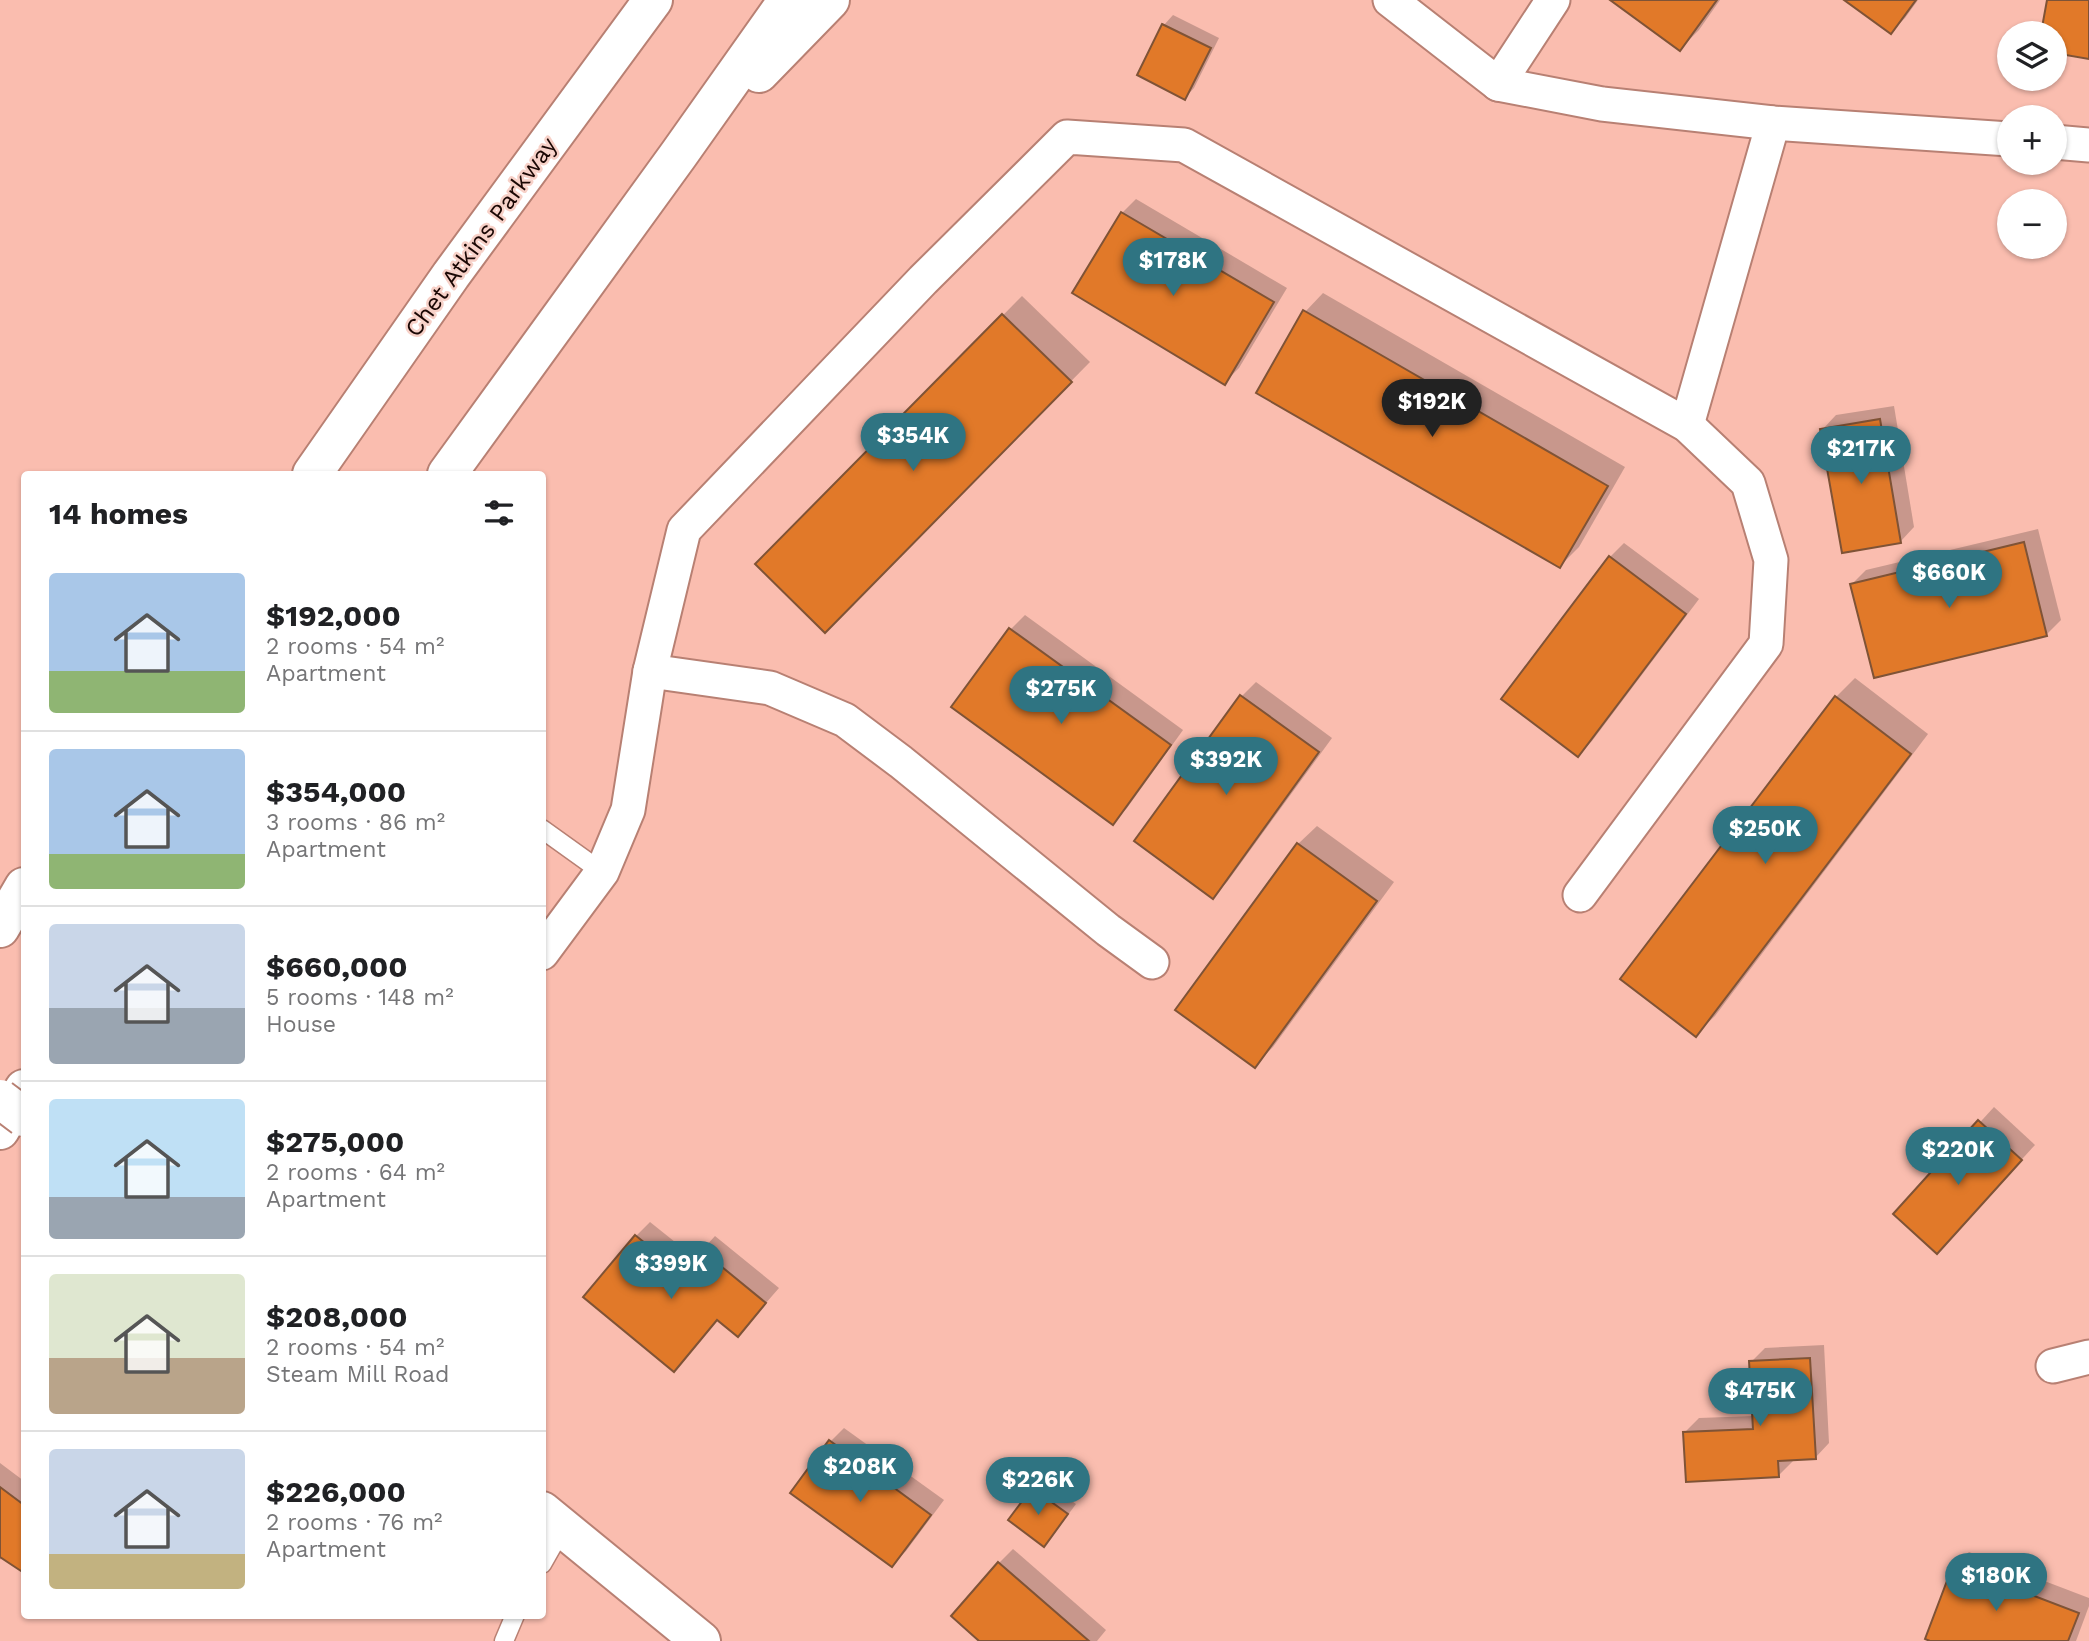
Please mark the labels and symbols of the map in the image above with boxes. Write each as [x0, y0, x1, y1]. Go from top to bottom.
street label: Chet Atkins Parkway [399, 131, 563, 342]
pin: $178K [1124, 238, 1222, 298]
pin: $192K [1383, 380, 1481, 439]
pin: $354K [864, 414, 962, 473]
pin: $217K [1812, 426, 1910, 486]
pin: $660K [1900, 550, 1998, 610]
pin: $275K [1012, 666, 1110, 726]
pin: $392K [1177, 738, 1275, 797]
pin: $250K [1716, 806, 1814, 866]
pin: $220K [1909, 1128, 2007, 1187]
pin: $399K [622, 1242, 720, 1301]
pin: $475K [1711, 1368, 1809, 1428]
pin: $208K [811, 1444, 909, 1504]
pin: $226K [989, 1458, 1087, 1517]
pin: $180K [1947, 1554, 2045, 1613]

